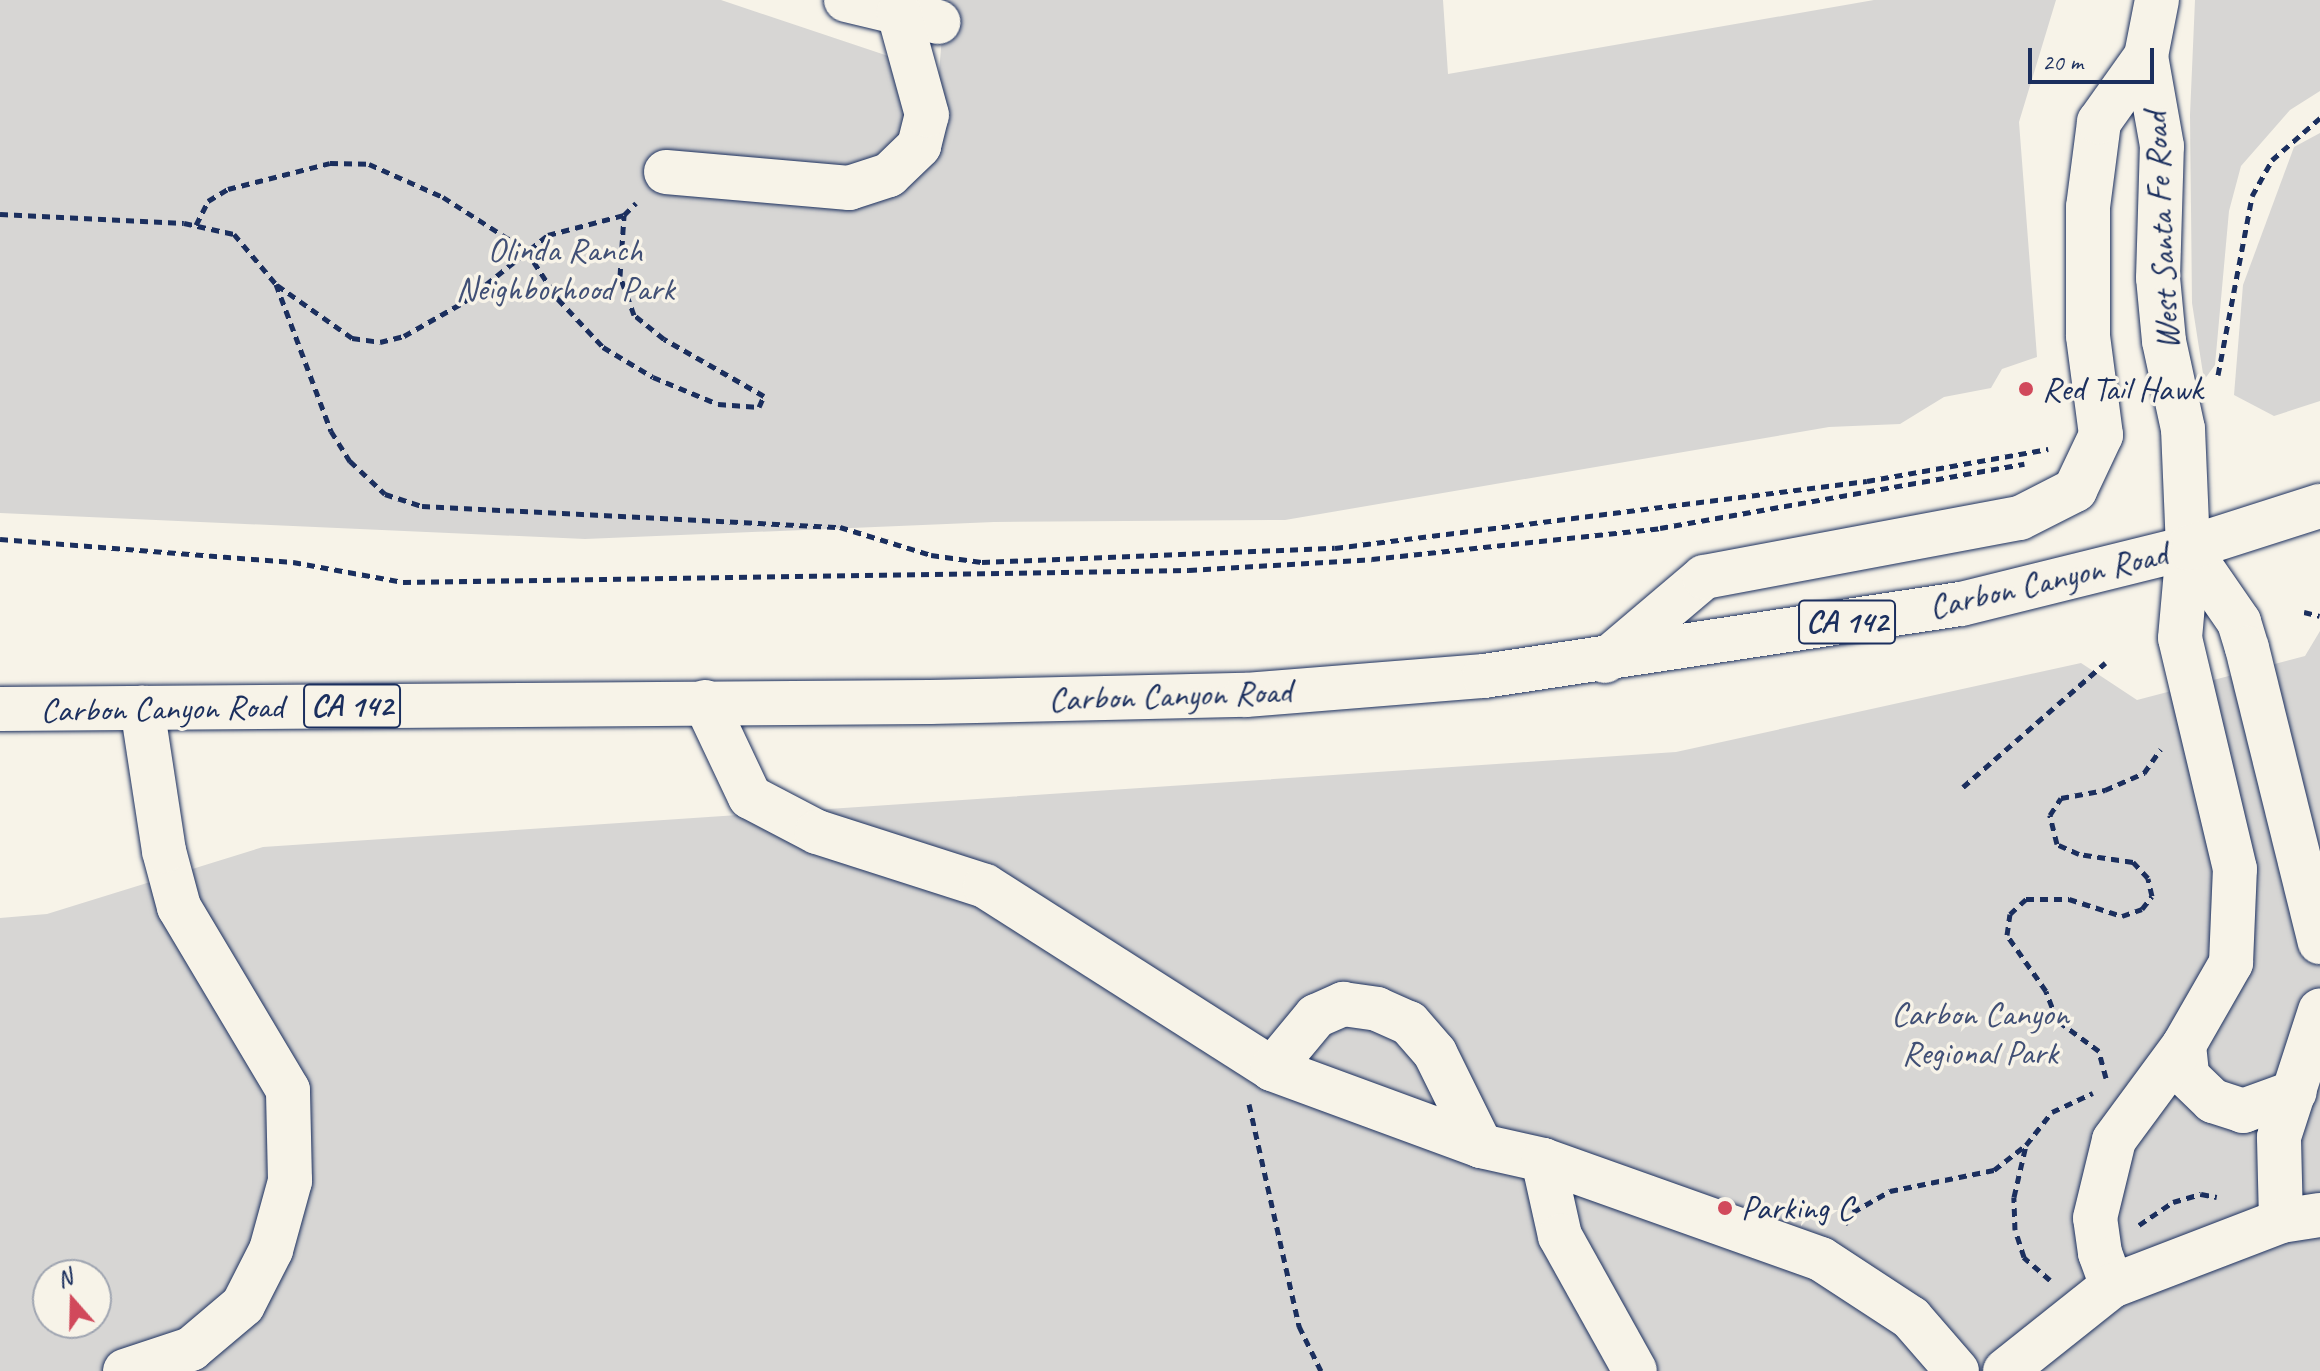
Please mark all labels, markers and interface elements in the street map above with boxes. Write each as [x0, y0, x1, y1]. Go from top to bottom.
scale bar [2032, 32, 2158, 82]
text: 20 m [2042, 47, 2083, 77]
street label: West Santa Fe Road [2134, 111, 2188, 351]
park label: Olinda Ranch Neighborhood Park [455, 229, 675, 308]
place label: Red Tail Hawk [2042, 369, 2204, 409]
marker: Red Tail Hawk [2017, 380, 2035, 398]
street label: Carbon Canyon Road [1925, 533, 2171, 627]
road number: CA 142 [1797, 594, 1897, 650]
street label: Carbon Canyon Road [1048, 670, 1292, 720]
road number: CA 142 [302, 678, 402, 734]
street label: Carbon Canyon Road [40, 685, 284, 731]
park label: Carbon Canyon Regional Park [1891, 993, 2069, 1072]
place label: Parking C [1741, 1188, 1853, 1228]
marker: Parking C [1716, 1199, 1734, 1217]
north arrow [32, 1259, 112, 1339]
text: N [53, 1263, 76, 1294]

